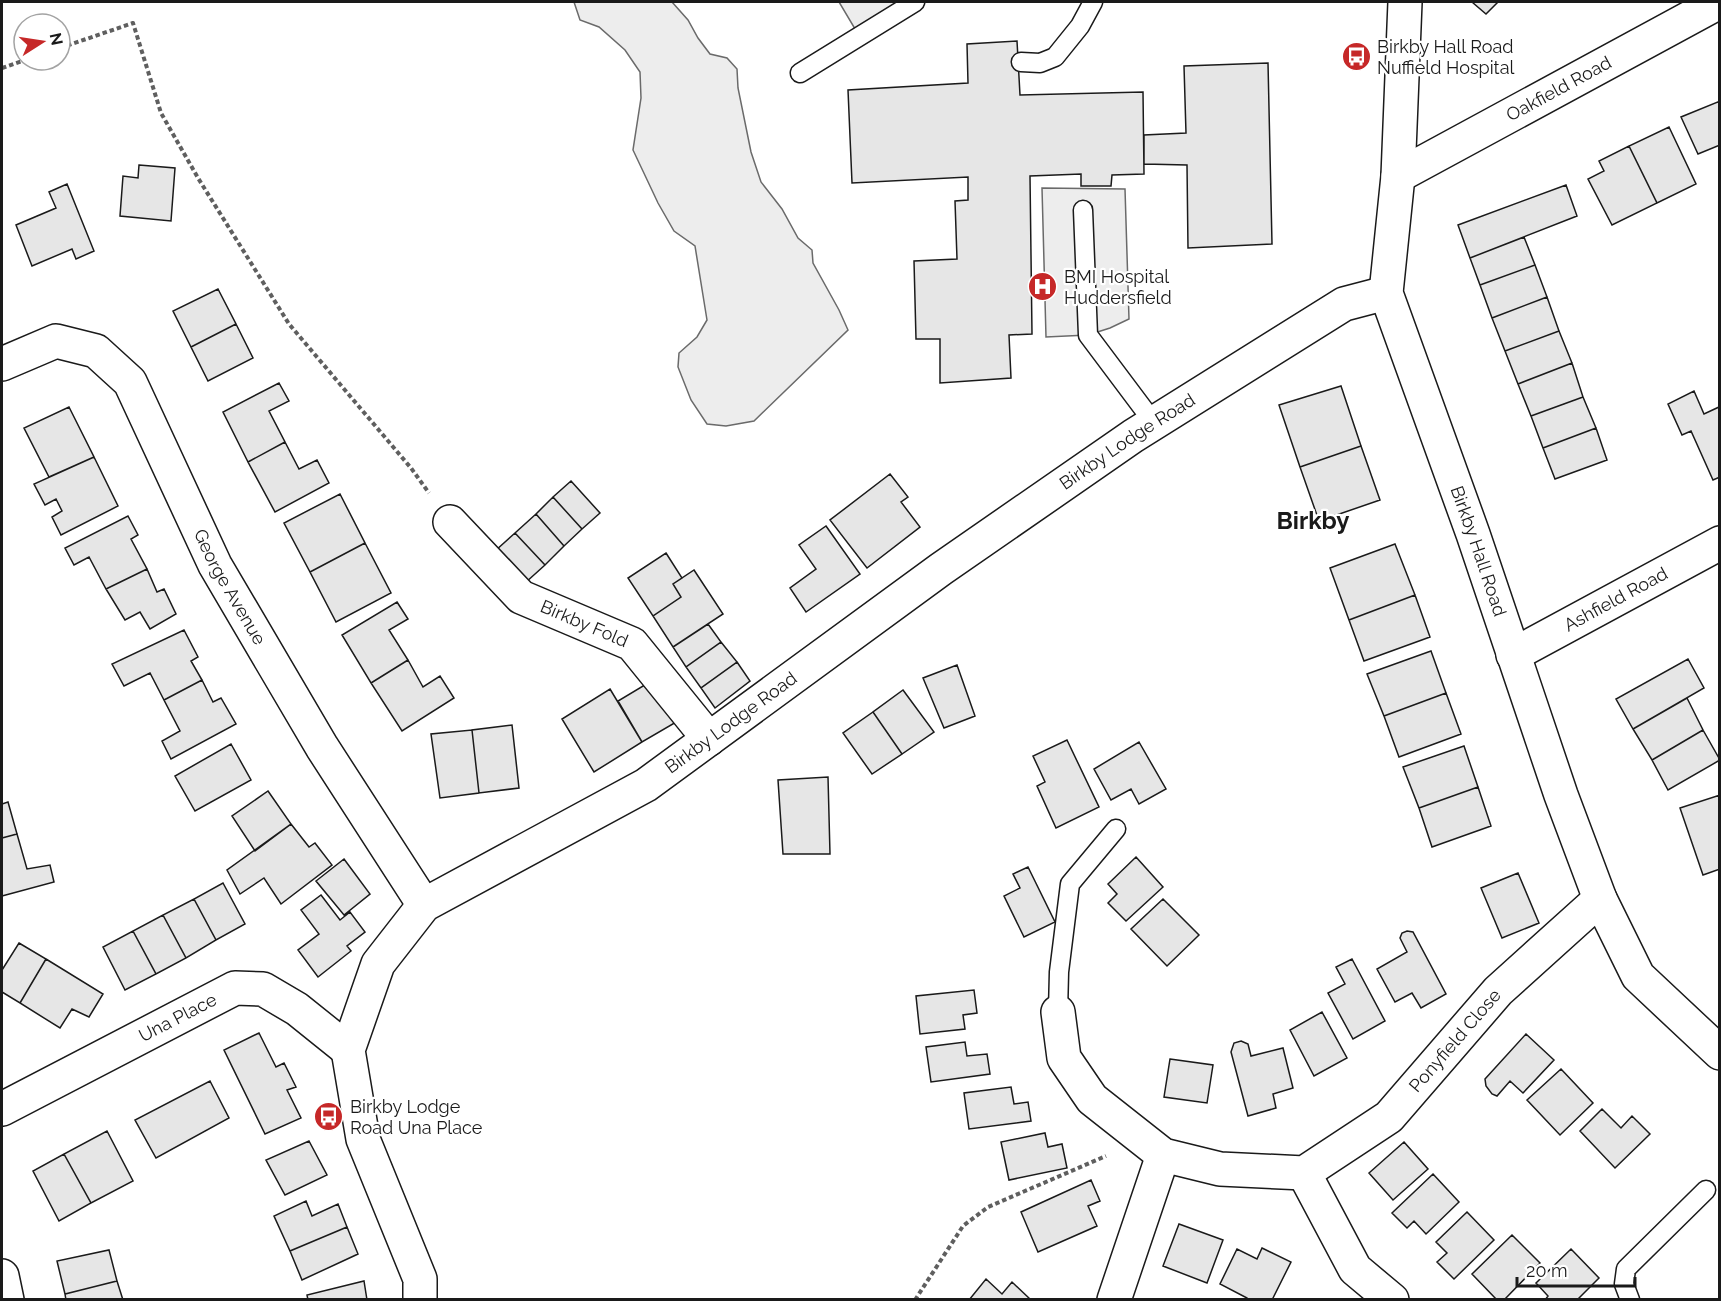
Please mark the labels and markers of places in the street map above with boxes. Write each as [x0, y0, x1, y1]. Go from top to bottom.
place label: Birkby Hall Road Nuffield Hospital [1377, 36, 1514, 78]
bus stop icon: Birkby Hall Road Nuffield Hospital [1340, 41, 1372, 73]
place label: BMI Hospital Huddersfield [1064, 266, 1172, 308]
hospital icon: BMI Hospital Huddersfield [1027, 271, 1059, 303]
place label: Birkby Lodge Road Una Place [350, 1096, 483, 1138]
bus stop icon: Birkby Lodge Road Una Place [313, 1101, 345, 1133]

